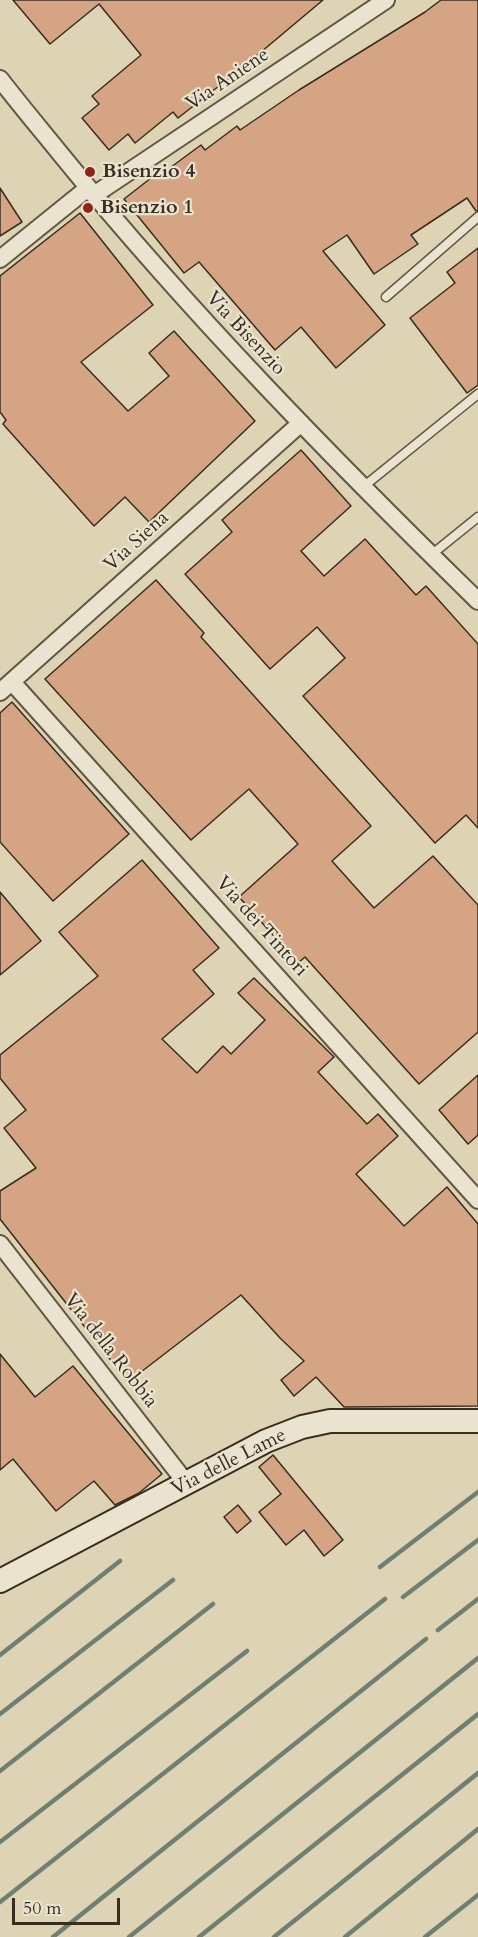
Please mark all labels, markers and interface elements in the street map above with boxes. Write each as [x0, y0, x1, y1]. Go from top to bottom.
street label: Via Aniene [182, 43, 274, 117]
place label: Bisenzio 4 [102, 160, 195, 184]
marker: Bisenzio 4 [83, 165, 97, 179]
place label: Bisenzio 1 [100, 196, 193, 220]
marker: Bisenzio 1 [81, 201, 95, 215]
street label: Via Bisenzio [200, 287, 290, 381]
street label: Via Siena [100, 507, 174, 577]
street label: Via dei Tintori [210, 872, 312, 982]
street label: Via della Robbia [58, 1289, 162, 1413]
street label: Via delle Lame [168, 1424, 290, 1502]
scale bar [15, 1886, 123, 1924]
text: 50 m [23, 1896, 62, 1921]

